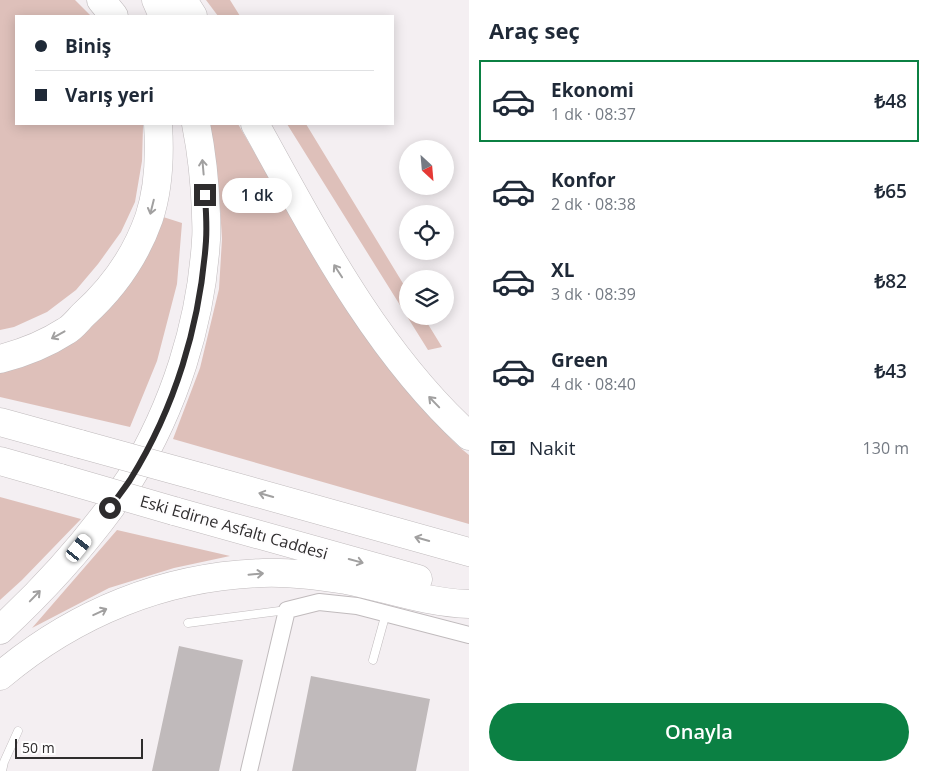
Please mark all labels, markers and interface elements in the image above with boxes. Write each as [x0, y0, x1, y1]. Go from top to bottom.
text: Araç seç [489, 15, 580, 45]
text: Biniş [65, 33, 111, 59]
text: Ekonomi [551, 77, 634, 103]
icon: car [491, 79, 536, 124]
text: Varış yeri [65, 82, 154, 108]
text: ₺48 [874, 88, 907, 114]
text: 1 dk · 08:37 [551, 103, 636, 125]
north arrow [399, 140, 454, 195]
map controls [399, 140, 454, 325]
one-way arrow [198, 159, 208, 175]
text: Konfor [551, 167, 616, 193]
icon: car [491, 169, 536, 214]
callout: 1 dk [222, 178, 292, 212]
text: ₺65 [874, 178, 907, 204]
route end [194, 184, 216, 206]
text: 1 dk [241, 184, 273, 206]
text: 2 dk · 08:38 [551, 193, 636, 215]
one-way arrow [147, 198, 156, 214]
button: locate [399, 205, 454, 260]
text: XL [551, 257, 574, 283]
icon: car [491, 259, 536, 304]
one-way arrow [333, 264, 343, 278]
text: ₺82 [874, 268, 907, 294]
button: layers [399, 270, 454, 325]
text: 3 dk · 08:39 [551, 283, 636, 305]
one-way arrow [52, 331, 66, 341]
text: Green [551, 347, 608, 373]
icon: car [491, 349, 536, 394]
text: ₺43 [874, 358, 907, 384]
text: 4 dk · 08:40 [551, 373, 636, 395]
one-way arrow [428, 395, 440, 408]
icon: cash [489, 434, 517, 462]
text: Nakit [529, 435, 575, 461]
text: 130 m [863, 437, 909, 459]
street label: Eski Edirne Asfaltı Caddesi [137, 490, 331, 564]
one-way arrow [258, 490, 274, 499]
route start [99, 497, 121, 519]
car [63, 532, 94, 564]
one-way arrow [414, 534, 430, 543]
one-way arrow [347, 557, 363, 567]
one-way arrow [248, 569, 264, 578]
one-way arrow [29, 590, 41, 603]
one-way arrow [92, 607, 107, 617]
button: Onayla [489, 703, 909, 761]
scale bar [15, 736, 142, 759]
text: 50 m [22, 738, 55, 757]

